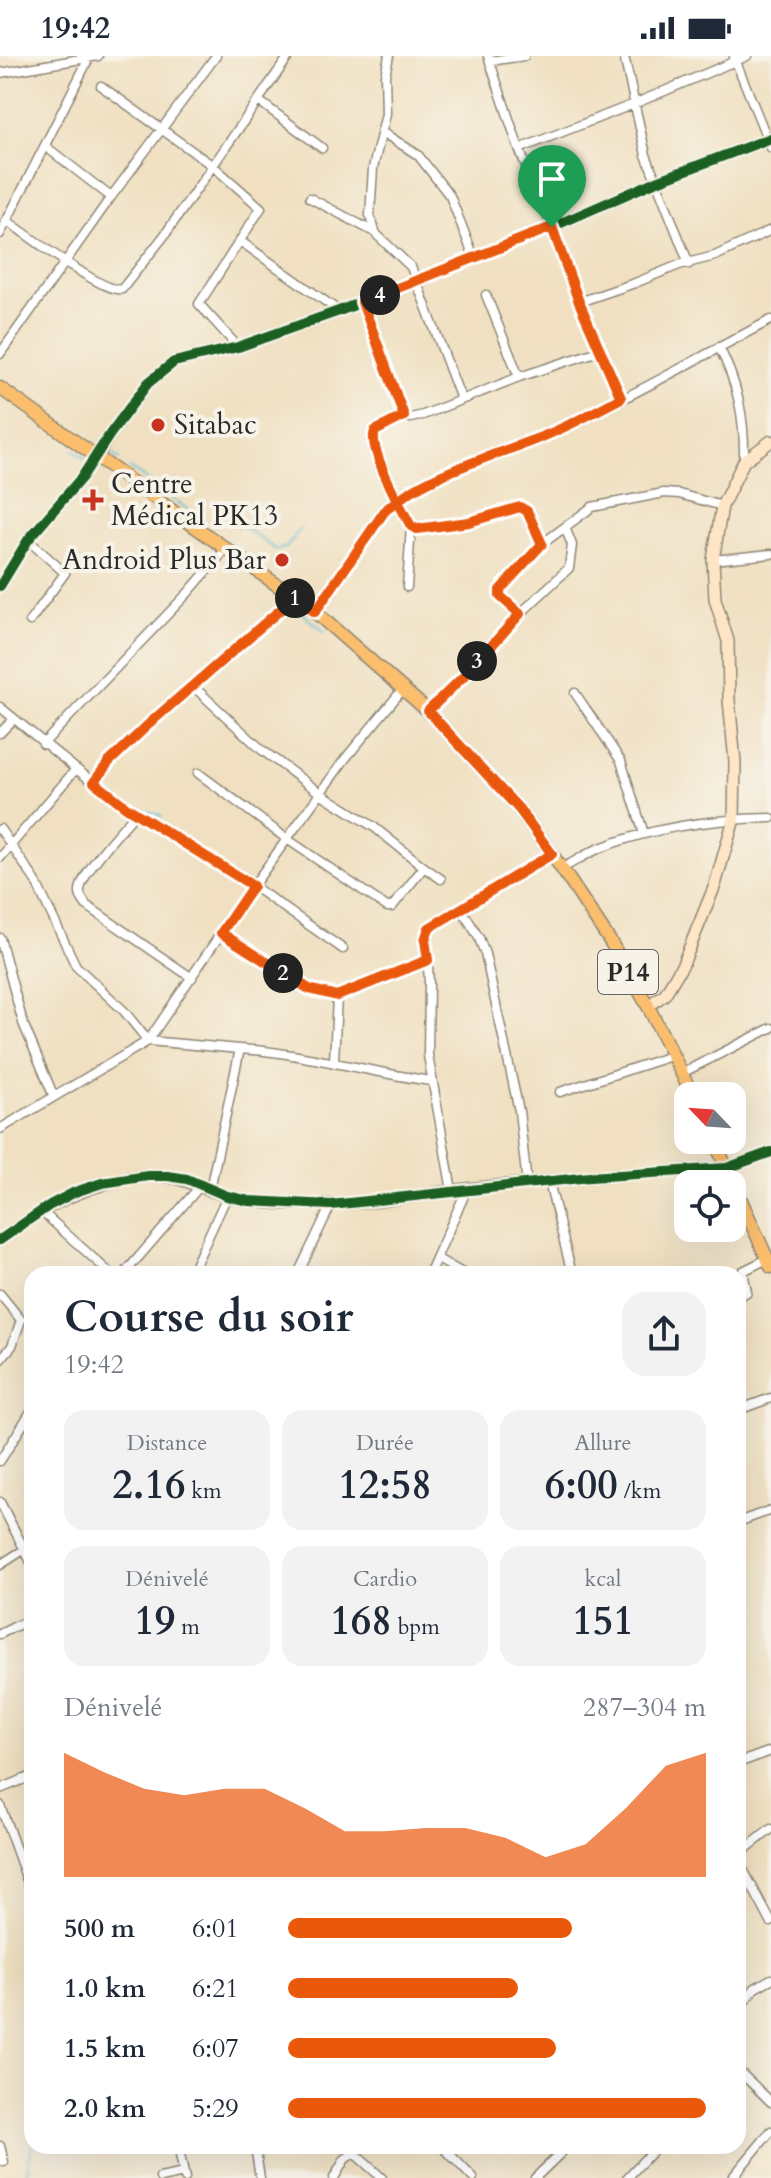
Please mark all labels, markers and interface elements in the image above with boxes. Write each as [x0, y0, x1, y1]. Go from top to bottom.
text: 19:42 [40, 8, 110, 49]
pin [518, 145, 586, 227]
icon: arrive [530, 157, 574, 201]
pin: 4 [360, 275, 400, 315]
text: 4 [374, 280, 386, 310]
place label: Sitabac [174, 406, 257, 444]
marker: Sitabac [149, 416, 167, 434]
place label: Centre Médical PK13 [111, 465, 278, 535]
marker: Centre Médical PK13 [82, 489, 104, 511]
place label: Android Plus Bar [62, 541, 267, 579]
marker: Android Plus Bar [273, 551, 291, 569]
pin: 1 [275, 578, 315, 618]
text: 1 [289, 583, 301, 613]
pin: 3 [457, 641, 497, 681]
text: 3 [471, 646, 483, 676]
road number: P14 [598, 950, 658, 994]
pin: 2 [263, 953, 303, 993]
text: 2 [277, 958, 289, 988]
north arrow [674, 1082, 746, 1154]
map controls [674, 1082, 746, 1242]
button: locate [674, 1170, 746, 1242]
text: Course du soir [64, 1287, 354, 1347]
button: share [622, 1292, 706, 1376]
text: 19:42 [64, 1347, 124, 1382]
text: Distance [127, 1428, 207, 1458]
text: Durée [356, 1428, 414, 1458]
text: Allure [575, 1428, 631, 1458]
text: 2.16 [112, 1458, 185, 1513]
text: 12:58 [338, 1458, 432, 1513]
text: 6:00 [545, 1458, 618, 1513]
text: km [185, 1476, 222, 1506]
text: /km [618, 1476, 661, 1506]
text: Dénivelé [125, 1564, 209, 1594]
text: Cardio [353, 1564, 417, 1594]
text: kcal [585, 1564, 621, 1594]
text: 19 [134, 1594, 175, 1649]
text: 168 [330, 1594, 392, 1649]
text: 151 [572, 1594, 634, 1649]
text: m [175, 1612, 200, 1642]
text: bpm [392, 1612, 440, 1642]
text: Dénivelé [64, 1690, 162, 1725]
text: 287–304 m [583, 1690, 706, 1725]
text: 500 m [64, 1911, 135, 1946]
text: 6:01 [192, 1911, 239, 1946]
text: 1.0 km [64, 1971, 145, 2006]
text: 6:21 [192, 1971, 239, 2006]
text: 1.5 km [64, 2031, 145, 2066]
text: 6:07 [192, 2031, 239, 2066]
text: 2.0 km [64, 2091, 145, 2126]
text: 5:29 [192, 2091, 239, 2126]

